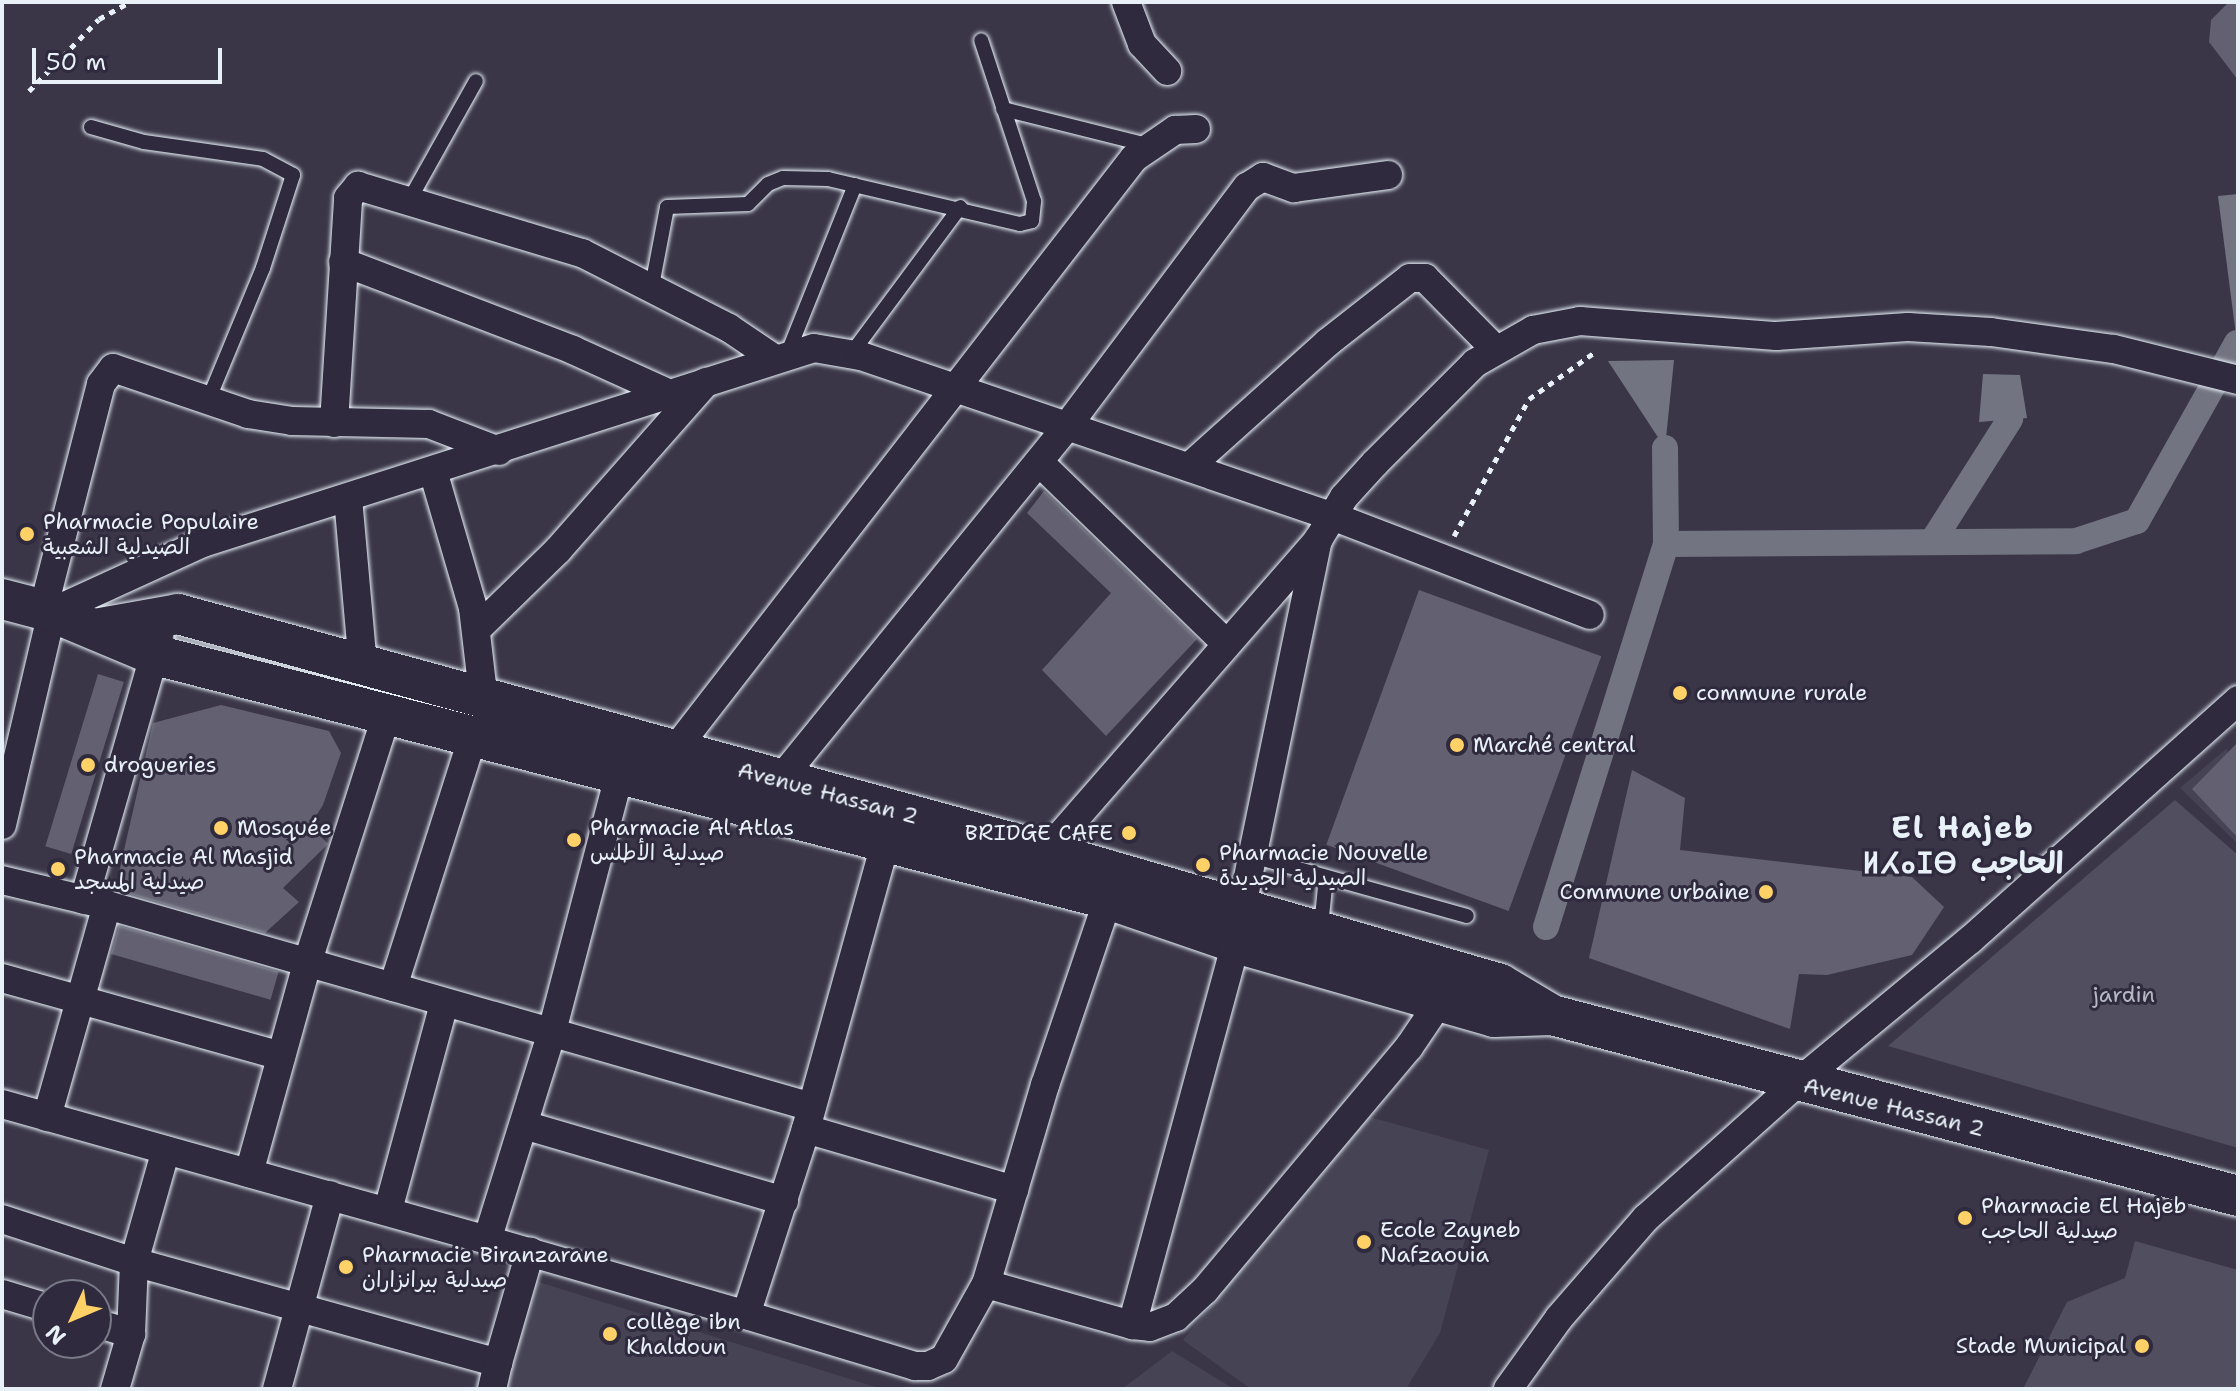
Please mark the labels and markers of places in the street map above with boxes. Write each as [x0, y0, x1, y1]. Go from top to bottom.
place label: Pharmacie Populaire الصيدلية الشعبية [43, 508, 259, 560]
marker: Pharmacie Populaire الصيدلية الشعبية [18, 525, 36, 543]
place label: commune rurale [1696, 680, 1867, 706]
marker: commune rurale [1671, 684, 1689, 702]
place label: Marché central [1473, 732, 1635, 758]
marker: Marché central [1448, 736, 1466, 754]
place label: drogueries [104, 752, 217, 778]
marker: drogueries [79, 756, 97, 774]
place label: Pharmacie Al Atlas صيدلية الأطلس [590, 814, 794, 866]
place label: Mosquée [237, 815, 332, 841]
marker: Mosquée [212, 819, 230, 837]
place label: BRIDGE CAFE [965, 820, 1113, 846]
marker: BRIDGE CAFE [1120, 824, 1138, 842]
marker: Pharmacie Al Atlas صيدلية الأطلس [565, 831, 583, 849]
place label: Pharmacie Nouvelle الصيدلية الجديدة [1219, 839, 1428, 890]
place label: Pharmacie Al Masjid صيدلية المسجد [74, 843, 293, 894]
marker: Pharmacie Nouvelle الصيدلية الجديدة [1194, 856, 1212, 874]
marker: Pharmacie Al Masjid صيدلية المسجد [49, 860, 67, 878]
place label: Commune urbaine [1560, 879, 1750, 905]
marker: Commune urbaine [1757, 883, 1775, 901]
place label: Pharmacie El Hajeb صيدلية الحاجب [1981, 1192, 2187, 1244]
marker: Pharmacie El Hajeb صيدلية الحاجب [1956, 1209, 1974, 1227]
place label: Ecole Zayneb Nafzaouia [1380, 1216, 1521, 1268]
marker: Ecole Zayneb Nafzaouia [1355, 1233, 1373, 1251]
place label: Pharmacie Biranzarane صيدلية بيرانزاران [362, 1241, 609, 1292]
marker: Pharmacie Biranzarane صيدلية بيرانزاران [337, 1258, 355, 1276]
place label: collège ibn Khaldoun [626, 1308, 741, 1360]
marker: collège ibn Khaldoun [601, 1325, 619, 1343]
place label: Stade Municipal [1956, 1333, 2126, 1359]
marker: Stade Municipal [2133, 1337, 2151, 1355]

